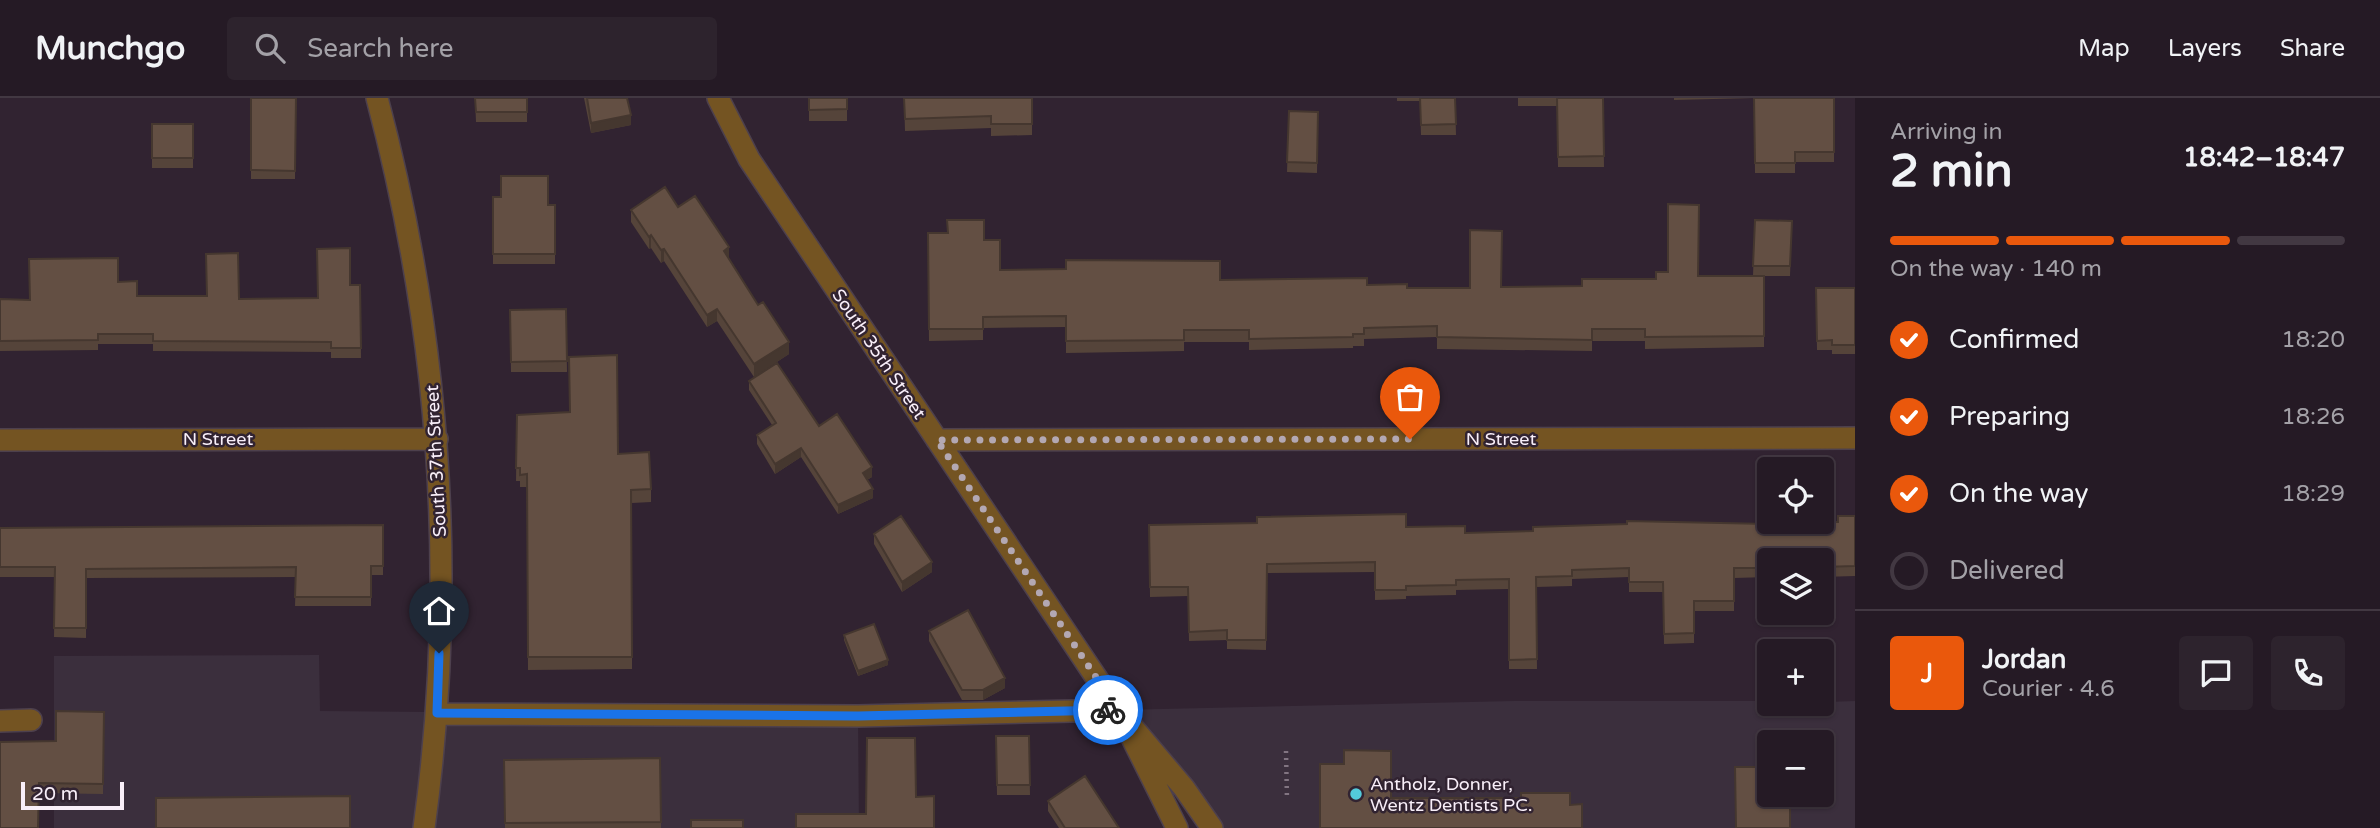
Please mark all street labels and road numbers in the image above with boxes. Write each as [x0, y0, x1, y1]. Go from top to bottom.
street label: South 35th Street [827, 285, 931, 423]
street label: South 37th Street [421, 384, 451, 538]
street label: N Street [183, 428, 253, 450]
street label: N Street [1466, 428, 1536, 450]

